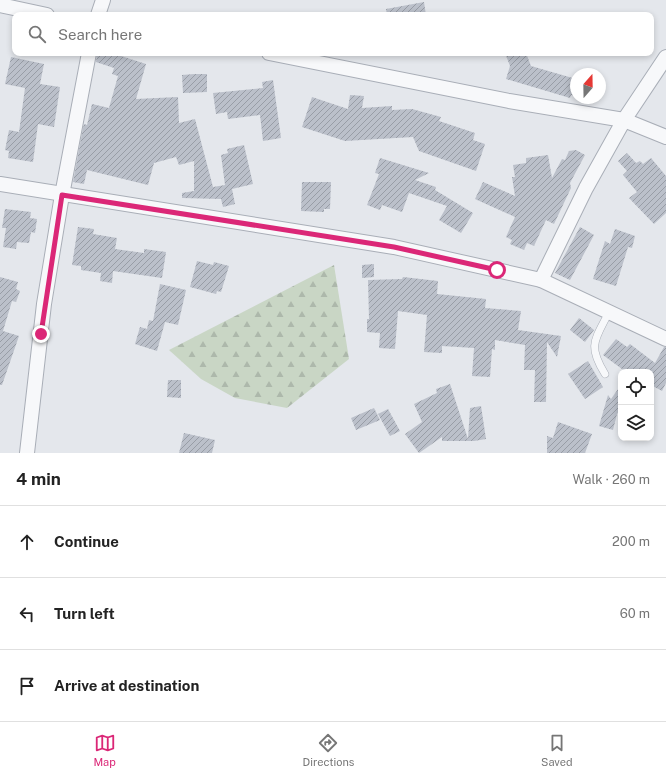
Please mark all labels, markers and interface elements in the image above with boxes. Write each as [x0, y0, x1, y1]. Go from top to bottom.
search box [12, 12, 654, 56]
icon: search [26, 23, 48, 45]
text: Search here [58, 26, 142, 43]
north arrow [570, 68, 606, 104]
route start [488, 261, 506, 279]
route end [32, 325, 50, 343]
map controls [618, 369, 654, 441]
button: locate [618, 369, 654, 405]
button: layers [618, 405, 654, 441]
text: 4 min [16, 469, 61, 489]
text: Walk · 260 m [572, 472, 650, 487]
icon: ahead [16, 531, 38, 553]
text: Continue [54, 533, 119, 550]
text: 200 m [612, 534, 650, 549]
icon: left [16, 603, 38, 625]
text: Turn left [54, 605, 115, 622]
text: 60 m [620, 606, 650, 621]
icon: arrive [16, 675, 38, 697]
text: Arrive at destination [54, 677, 199, 694]
tab: Map [93, 732, 116, 768]
tab: Directions [303, 732, 354, 768]
tab: Saved [541, 732, 573, 768]

